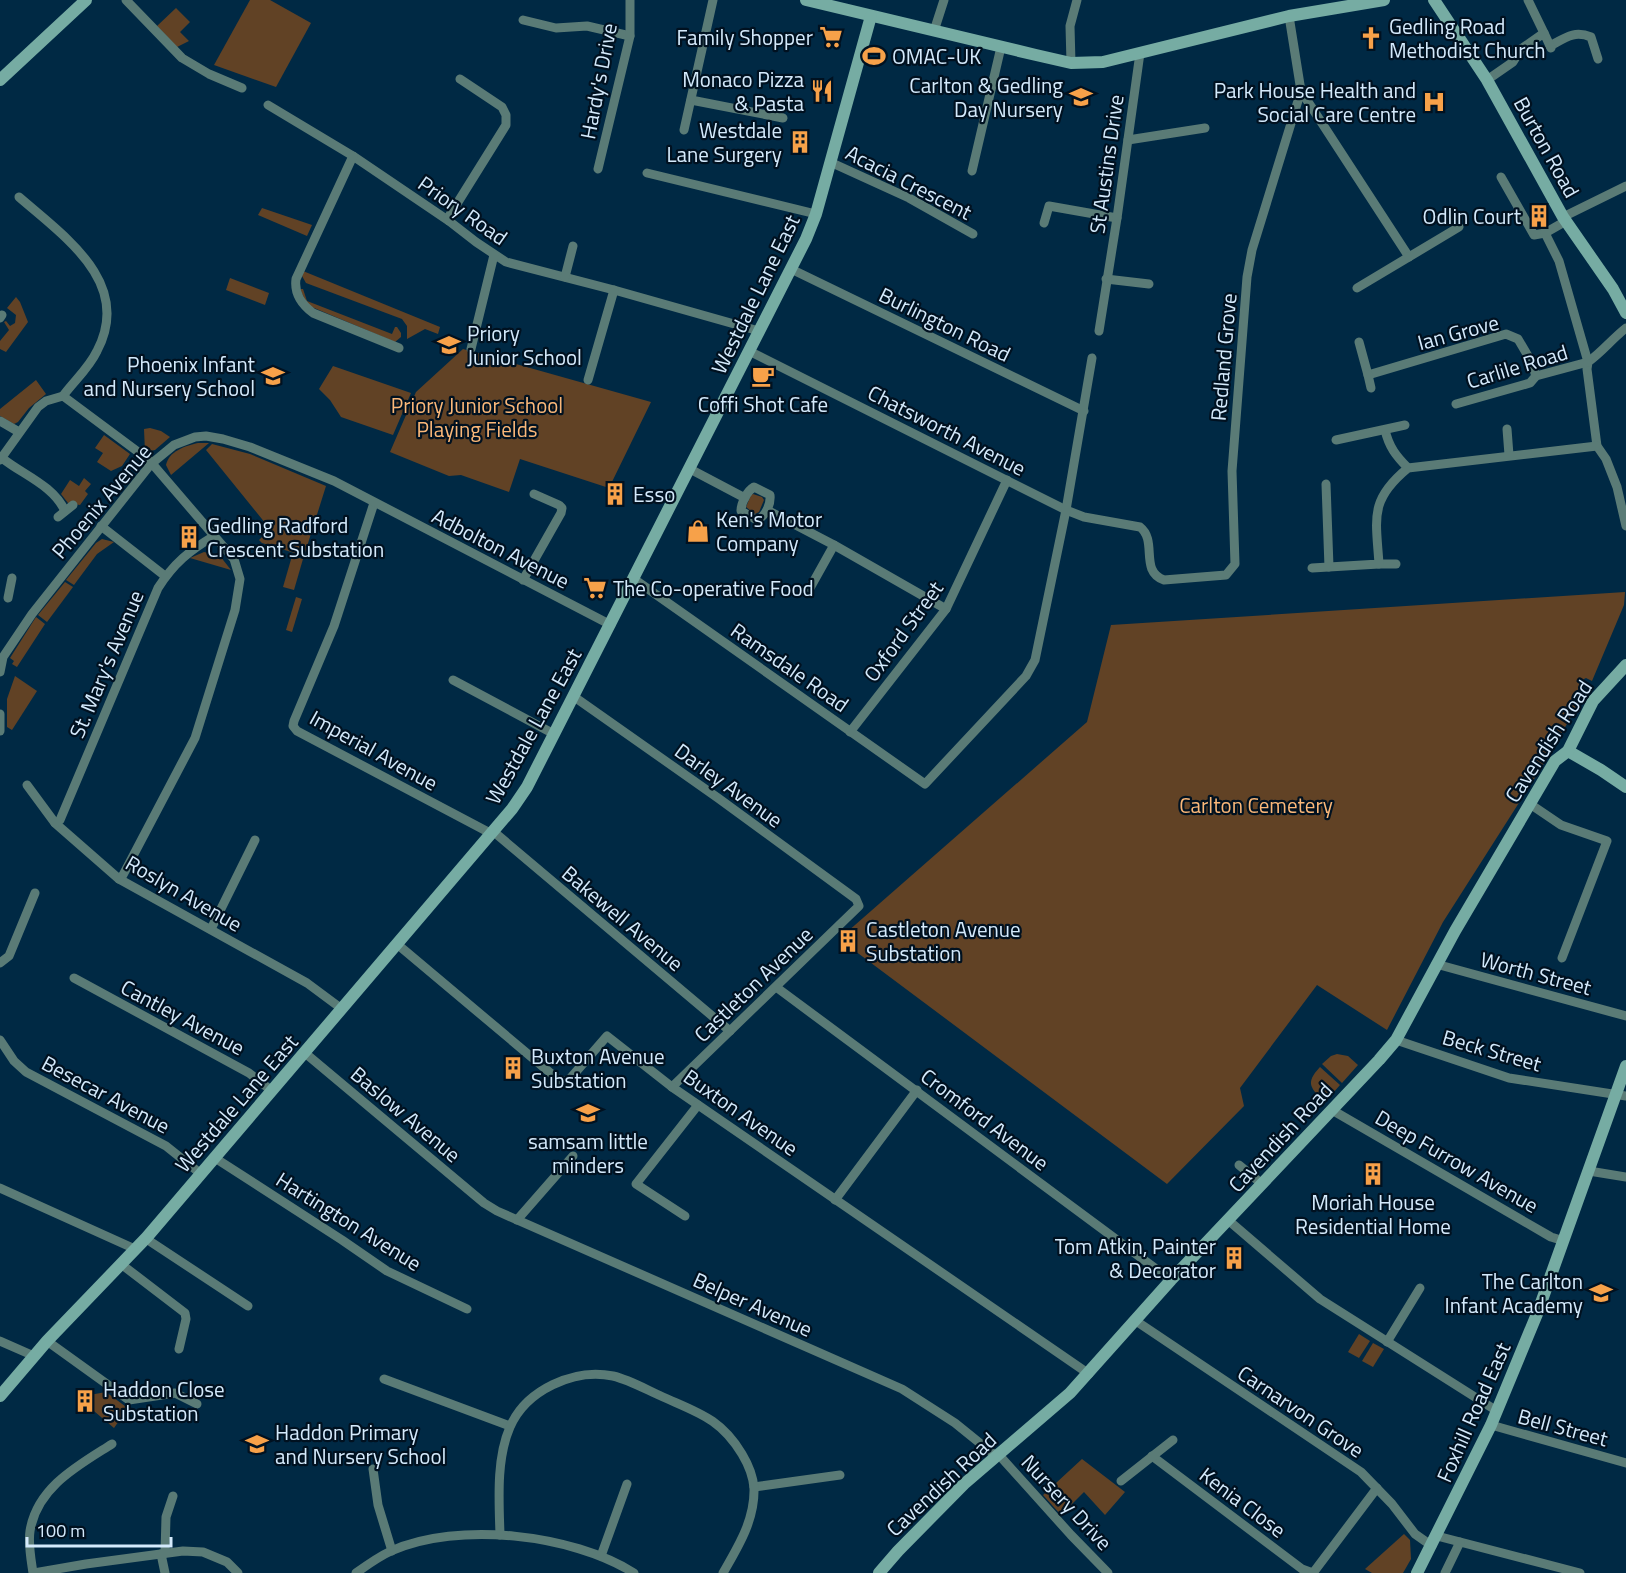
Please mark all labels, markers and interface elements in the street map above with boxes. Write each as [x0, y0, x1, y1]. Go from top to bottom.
place label: Gedling Road Methodist Church [1389, 10, 1546, 66]
street label: Hardy's Drive [571, 20, 625, 142]
place label: Family Shopper [677, 21, 813, 53]
supermarket icon: Family Shopper [818, 24, 844, 50]
church icon: Gedling Road Methodist Church [1358, 25, 1384, 51]
place label: OMAC-UK [892, 40, 981, 72]
sports icon: OMAC-UK [861, 43, 887, 69]
place label: Monaco Pizza & Pasta [682, 63, 804, 119]
place label: Carlton & Gedling Day Nursery [909, 69, 1063, 125]
place label: Park House Health and Social Care Centre [1214, 74, 1416, 130]
restaurant icon: Monaco Pizza & Pasta [809, 78, 835, 104]
school or university icon: Carlton & Gedling Day Nursery [1068, 84, 1094, 110]
hospital icon: Park House Health and Social Care Centre [1421, 89, 1447, 115]
street label: Burton Road [1506, 91, 1588, 203]
street label: St Austins Drive [1080, 92, 1132, 236]
place label: Westdale Lane Surgery [666, 114, 782, 170]
building icon: Westdale Lane Surgery [787, 129, 813, 155]
street label: Acacia Crescent [840, 136, 978, 228]
street label: Priory Road [412, 167, 514, 253]
place label: Odlin Court [1423, 200, 1522, 232]
building icon: Odlin Court [1526, 203, 1552, 229]
street label: Westdale Lane East [702, 208, 808, 379]
street label: Burlington Road [874, 278, 1016, 370]
street label: Redland Grove [1201, 292, 1245, 422]
street label: Ian Grove [1414, 306, 1502, 358]
place label: Priory Junior School [467, 317, 582, 373]
school or university icon: Priory Junior School [436, 332, 462, 358]
street label: Carlile Road [1462, 335, 1572, 397]
place label: Phoenix Infant and Nursery School [84, 348, 256, 404]
school or university icon: Phoenix Infant and Nursery School [260, 363, 286, 389]
cafe icon: Coffi Shot Cafe [750, 363, 776, 389]
street label: Chatsworth Avenue [862, 376, 1032, 484]
place label: Coffi Shot Cafe [698, 388, 828, 420]
park label: Priory Junior School Playing Fields [391, 389, 563, 445]
street label: Phoenix Avenue [43, 437, 159, 565]
place label: Esso [633, 478, 675, 510]
building icon: Esso [602, 481, 628, 507]
street label: Adbolton Avenue [427, 500, 575, 596]
place label: Ken's Motor Company [716, 503, 822, 559]
place label: Gedling Radford Crescent Substation [207, 509, 384, 565]
shop icon: Ken's Motor Company [685, 518, 711, 544]
building icon: Gedling Radford Crescent Substation [176, 524, 202, 550]
place label: The Co-operative Food [613, 572, 814, 604]
street label: Oxford Street [855, 573, 951, 688]
supermarket icon: The Co-operative Food [582, 575, 608, 601]
street label: St. Mary's Avenue [60, 585, 152, 743]
street label: Ramsdale Road [724, 614, 856, 720]
street label: Westdale Lane East [477, 642, 589, 810]
street label: Cavendish Road [1496, 673, 1600, 809]
street label: Imperial Avenue [304, 702, 444, 798]
street label: Darley Avenue [668, 735, 790, 835]
park label: Carlton Cemetery [1179, 789, 1333, 821]
street label: Roslyn Avenue [120, 847, 248, 939]
street label: Bakewell Avenue [555, 857, 691, 979]
place label: Castleton Avenue Substation [866, 913, 1021, 969]
street label: Castleton Avenue [686, 919, 820, 1049]
building icon: Castleton Avenue Substation [835, 928, 861, 954]
street label: Worth Street [1477, 943, 1596, 1003]
street label: Cantley Avenue [115, 971, 251, 1063]
street label: Beck Street [1439, 1021, 1546, 1080]
street label: Westdale Lane East [167, 1026, 306, 1179]
place label: Buxton Avenue Substation [531, 1040, 665, 1096]
street label: Besecar Avenue [36, 1047, 176, 1141]
building icon: Buxton Avenue Substation [500, 1055, 526, 1081]
street label: Baslow Avenue [344, 1058, 468, 1170]
street label: Cromford Avenue [914, 1060, 1056, 1178]
street label: Buxton Avenue [677, 1061, 805, 1163]
street label: Cavendish Road [1220, 1075, 1340, 1199]
school or university icon: samsam little minders [575, 1100, 601, 1126]
street label: Deep Furrow Avenue [1369, 1101, 1545, 1221]
place label: samsam little minders [528, 1125, 648, 1181]
building icon: Moriah House Residential Home [1360, 1161, 1386, 1187]
street label: Hartington Avenue [270, 1163, 428, 1279]
place label: Moriah House Residential Home [1295, 1186, 1451, 1242]
place label: Tom Atkin, Painter & Decorator [1055, 1230, 1216, 1286]
building icon: Tom Atkin, Painter & Decorator [1221, 1245, 1247, 1271]
street label: Belper Avenue [688, 1263, 818, 1345]
place label: The Carlton Infant Academy [1445, 1265, 1583, 1321]
school or university icon: The Carlton Infant Academy [1588, 1280, 1614, 1306]
street label: Foxhill Road East [1428, 1336, 1518, 1487]
street label: Carnarvon Grove [1231, 1357, 1371, 1465]
place label: Haddon Close Substation [103, 1373, 225, 1429]
building icon: Haddon Close Substation [72, 1388, 98, 1414]
street label: Bell Street [1514, 1400, 1612, 1455]
place label: Haddon Primary and Nursery School [275, 1416, 446, 1472]
street label: Cavendish Road [879, 1424, 1003, 1544]
school or university icon: Haddon Primary and Nursery School [244, 1431, 270, 1457]
street label: Nursery Drive [1014, 1447, 1120, 1557]
street label: Kenia Close [1193, 1459, 1293, 1545]
scale bar [27, 1510, 171, 1548]
text: 100 m [36, 1517, 85, 1544]

